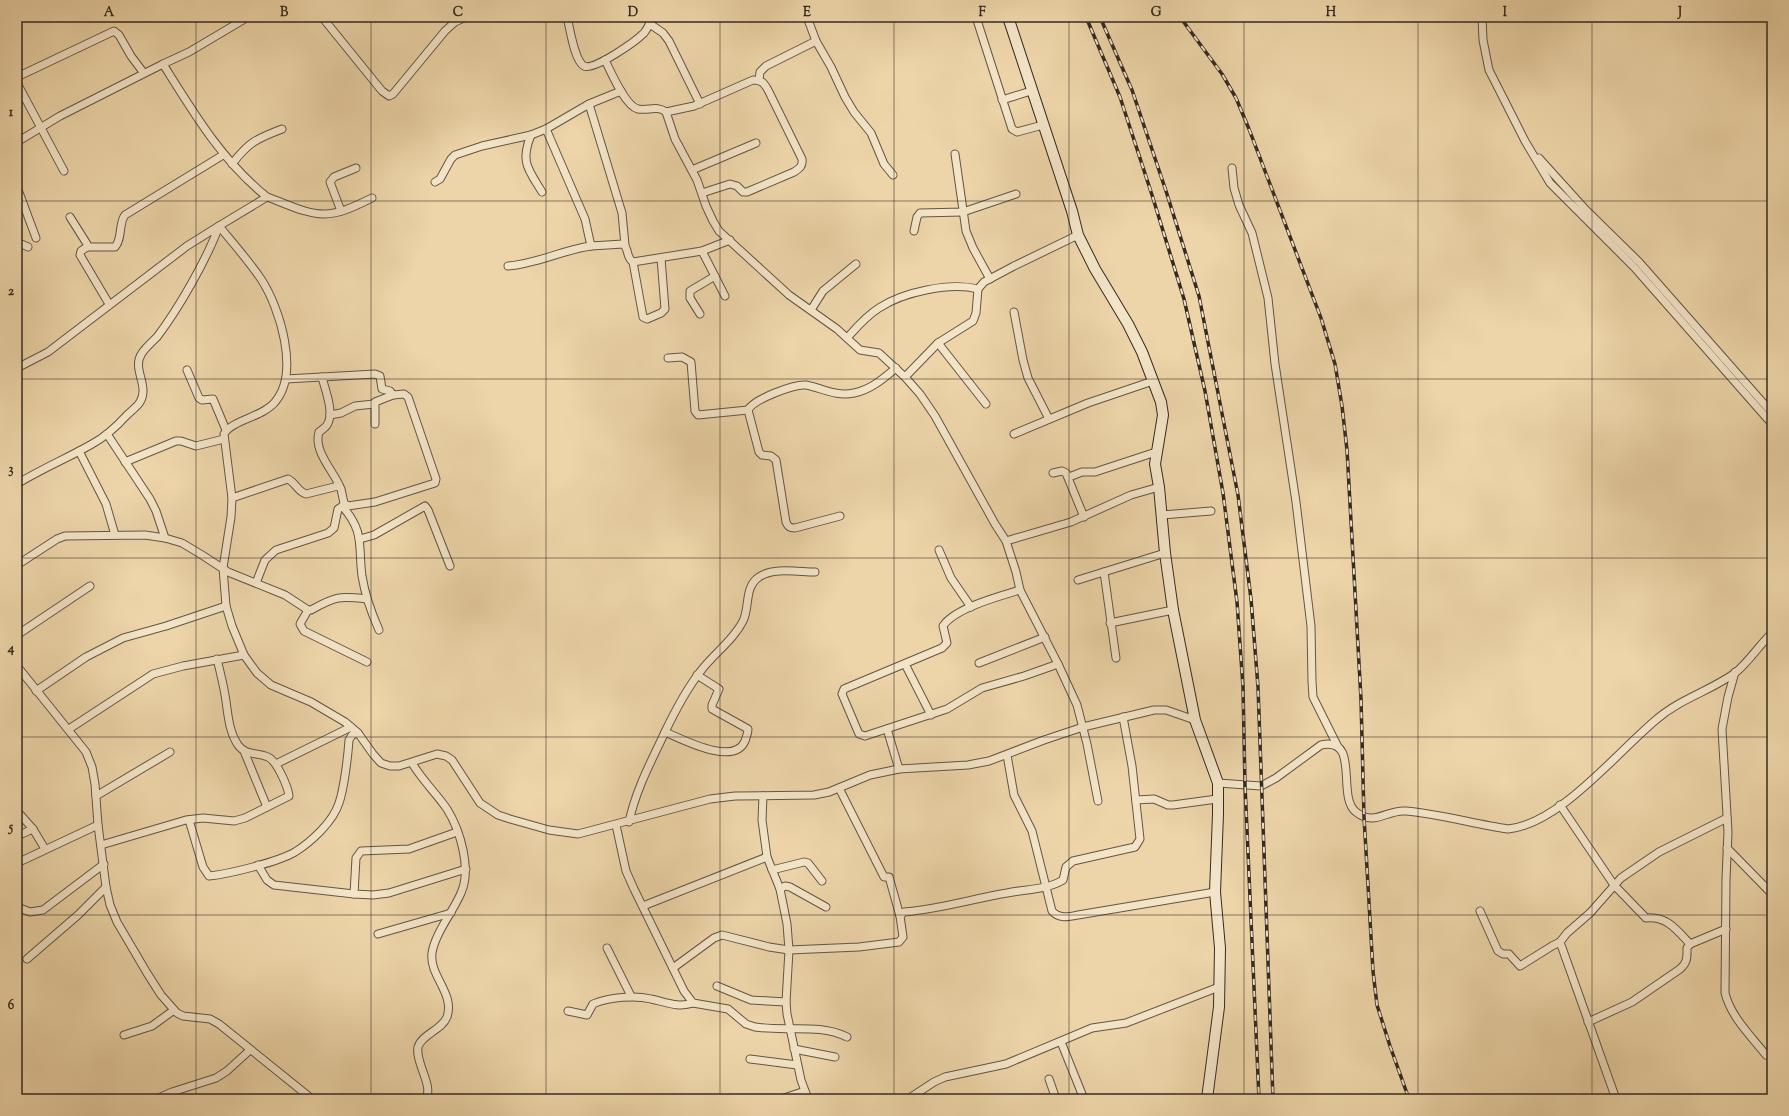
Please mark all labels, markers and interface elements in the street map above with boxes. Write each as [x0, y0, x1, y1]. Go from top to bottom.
text: A [104, 4, 115, 22]
text: B [280, 4, 289, 22]
text: C [453, 4, 463, 22]
text: D [628, 4, 638, 22]
text: E [803, 4, 811, 22]
text: F [978, 4, 986, 22]
text: G [1151, 4, 1162, 22]
text: H [1326, 4, 1337, 22]
text: I [1503, 4, 1508, 22]
text: J [1677, 4, 1682, 22]
text: 1 [9, 104, 14, 122]
text: 2 [8, 283, 15, 301]
text: 3 [8, 461, 14, 479]
text: 4 [7, 640, 15, 658]
text: 5 [8, 819, 14, 837]
text: 6 [8, 997, 15, 1015]

